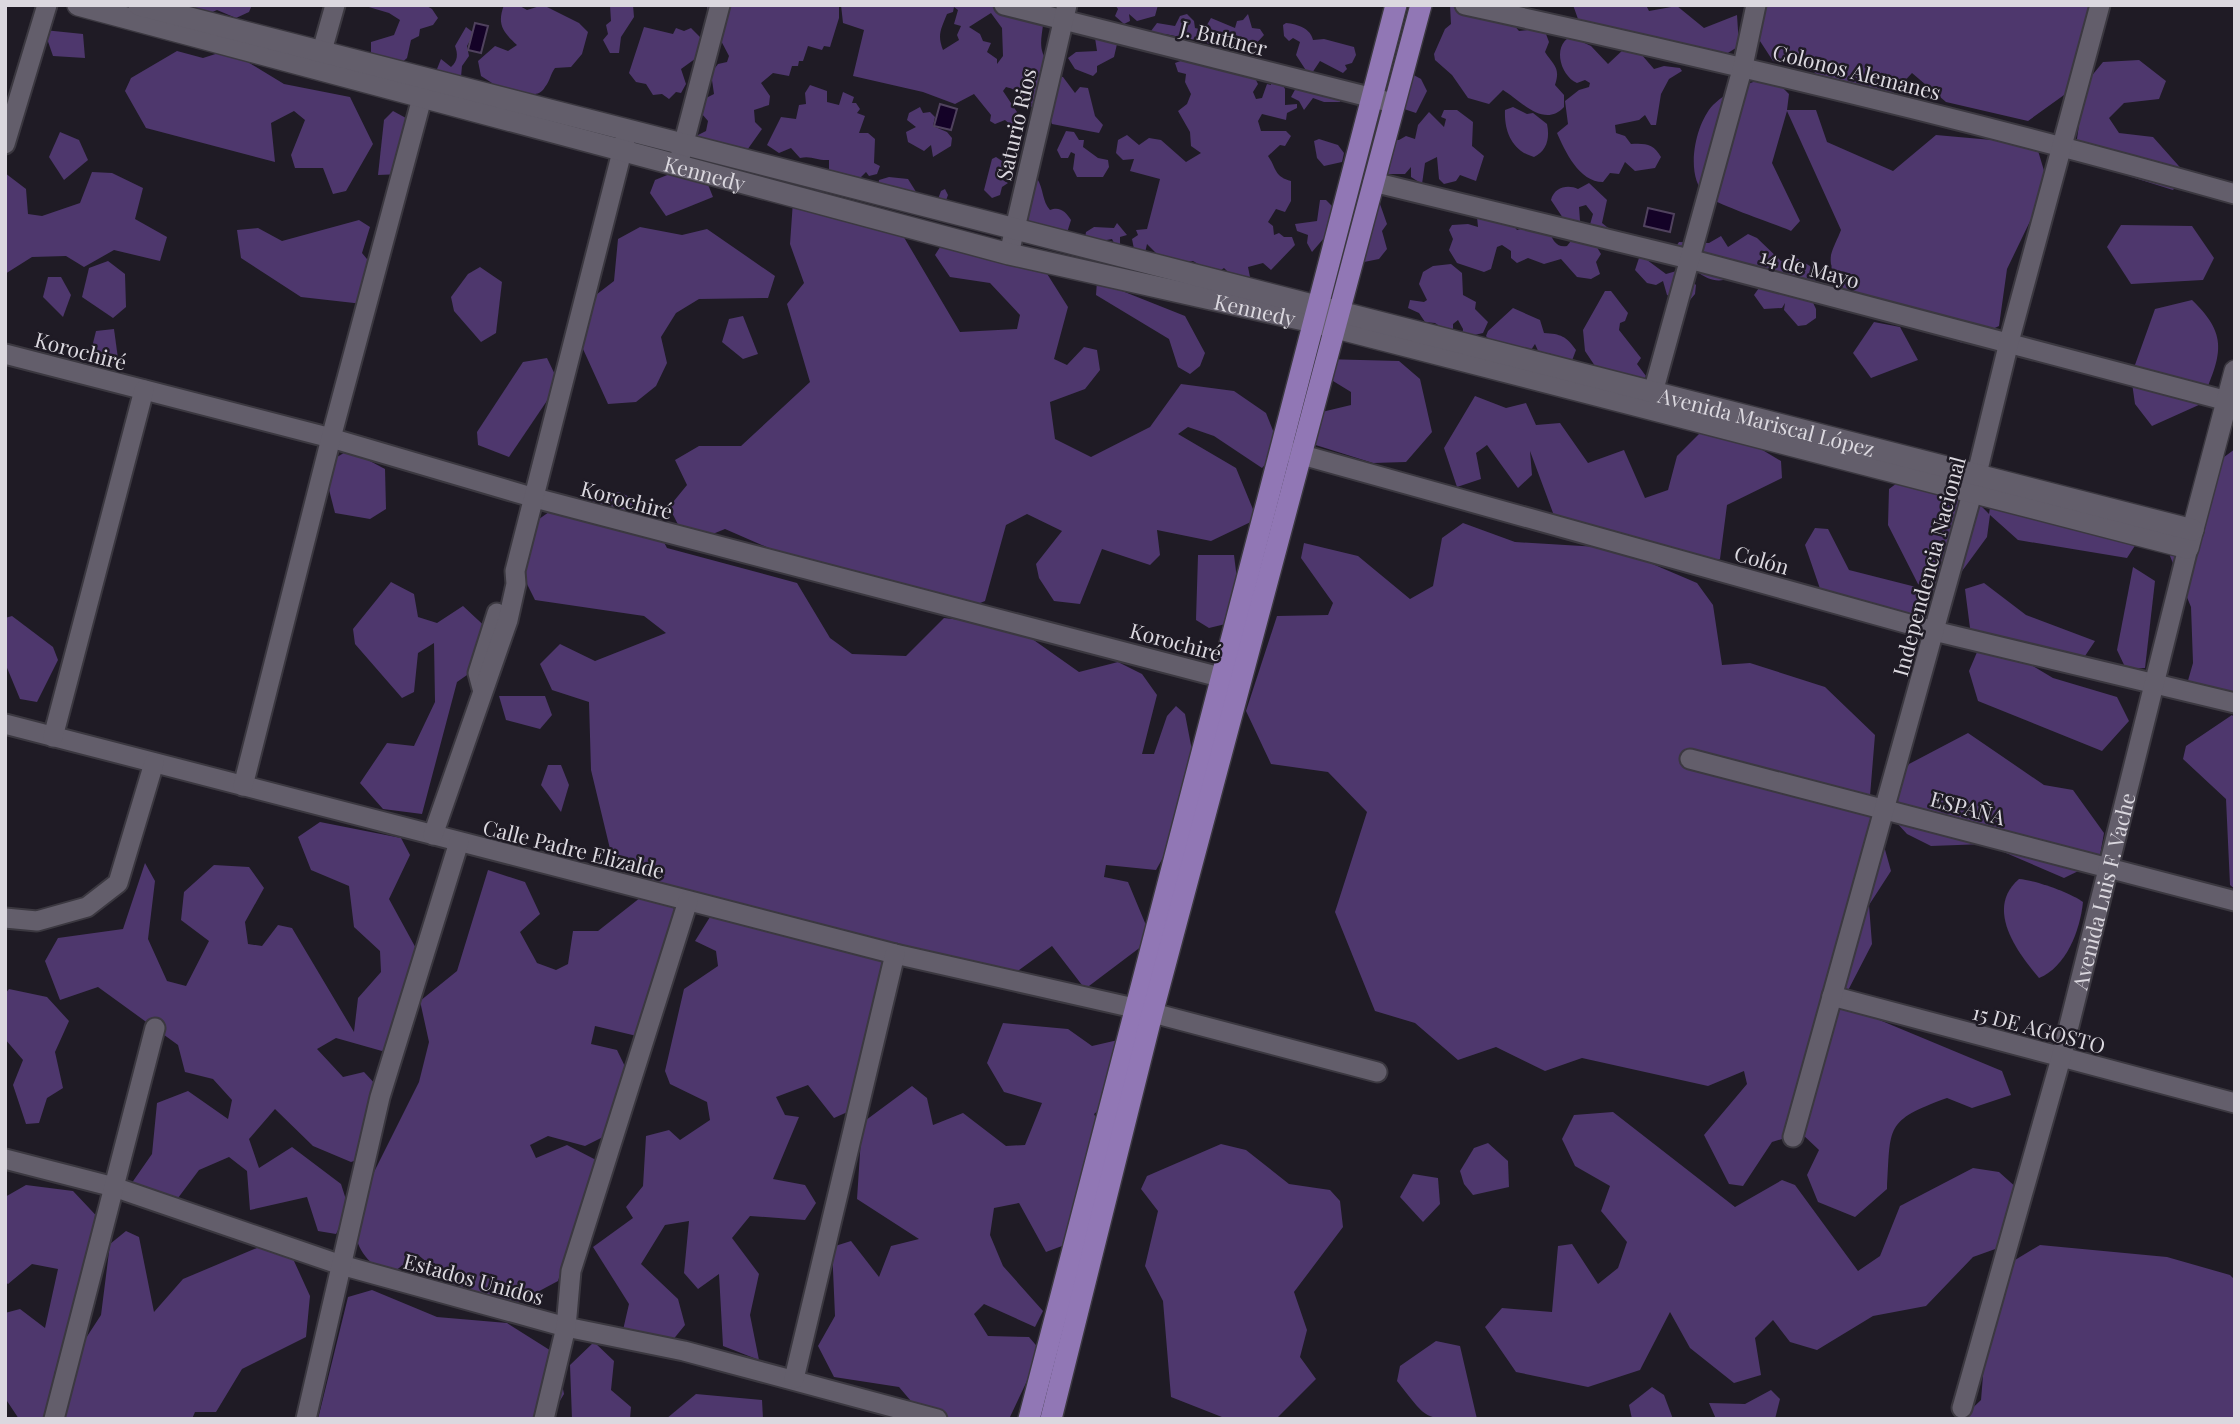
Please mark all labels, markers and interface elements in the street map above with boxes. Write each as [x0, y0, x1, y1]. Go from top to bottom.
street label: J. Buttner [1177, 12, 1271, 61]
street label: Colonos Alemanes [1770, 37, 1944, 105]
street label: Saturio Rios [988, 65, 1042, 183]
street label: Kennedy [661, 148, 749, 197]
street label: 14 de Mayo [1757, 240, 1863, 294]
street label: Kennedy [1212, 286, 1299, 332]
street label: Korochiré [32, 324, 130, 376]
street label: Avenida Mariscal López [1654, 380, 1878, 462]
street label: Independencia Nacional [1885, 453, 1971, 679]
street label: Korochiré [578, 473, 676, 525]
street label: Colón [1731, 538, 1793, 580]
street label: Korochiré [1127, 615, 1225, 667]
street label: ESPAÑA [1928, 784, 2009, 831]
street label: Avenida Luis F. Vache [2064, 790, 2141, 993]
street label: Calle Padre Elizalde [480, 812, 668, 884]
street label: 15 DE AGOSTO [1969, 997, 2109, 1059]
street label: Estados Unidos [401, 1246, 547, 1310]

